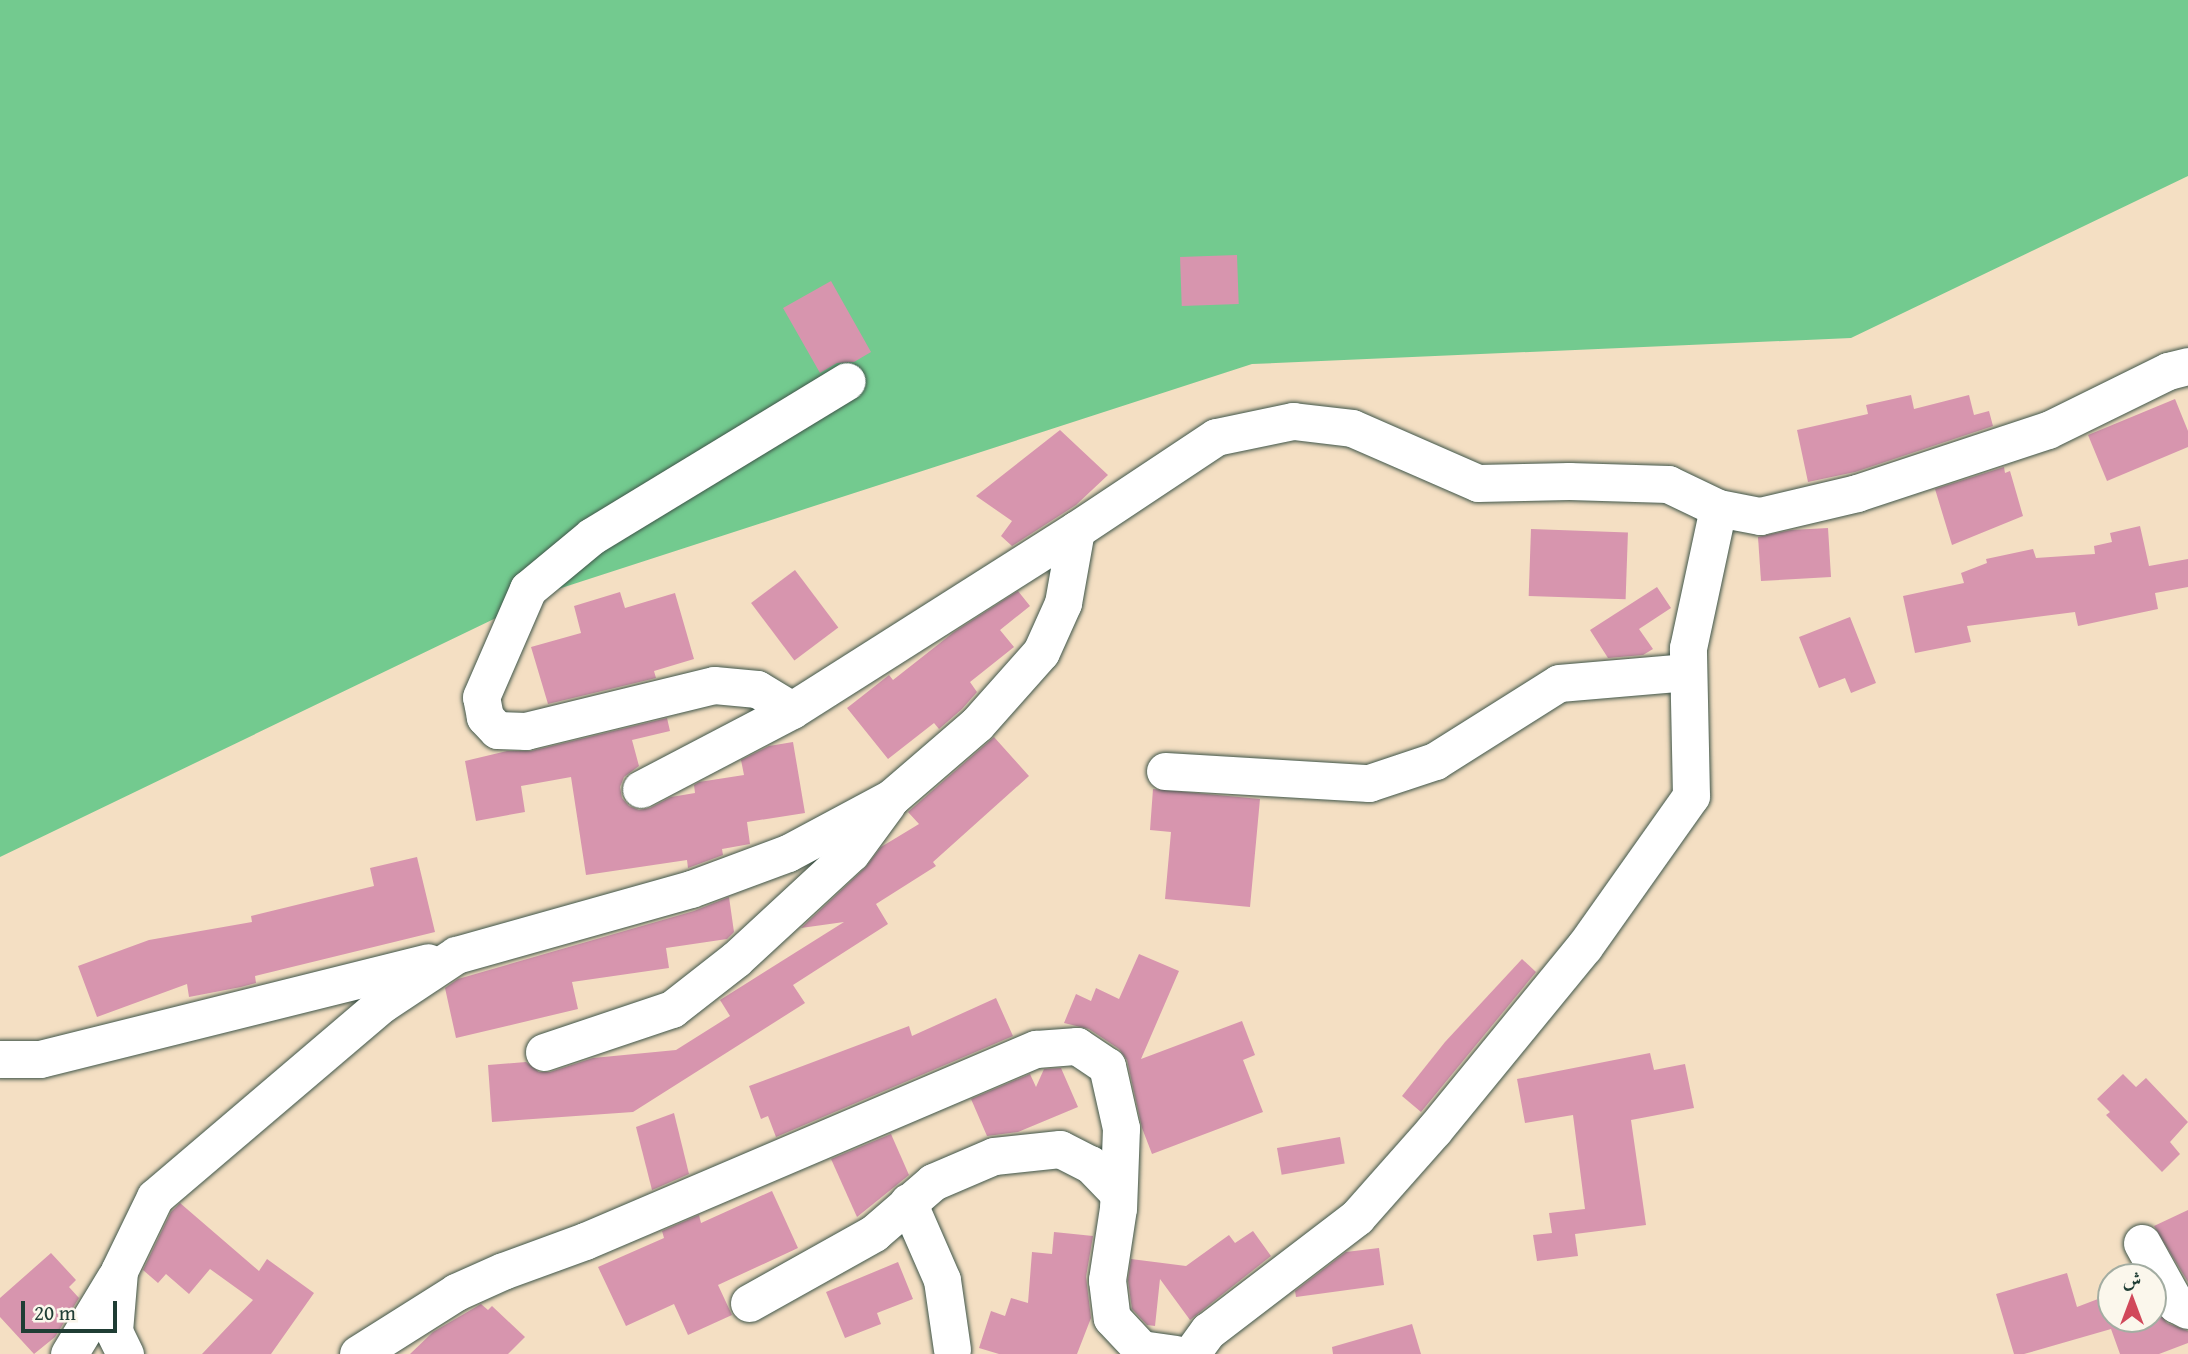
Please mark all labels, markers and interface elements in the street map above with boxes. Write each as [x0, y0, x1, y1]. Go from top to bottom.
north arrow [2097, 1263, 2167, 1333]
text: ش [2123, 1265, 2141, 1293]
scale bar [24, 1288, 121, 1332]
text: 20 m [34, 1297, 76, 1328]

